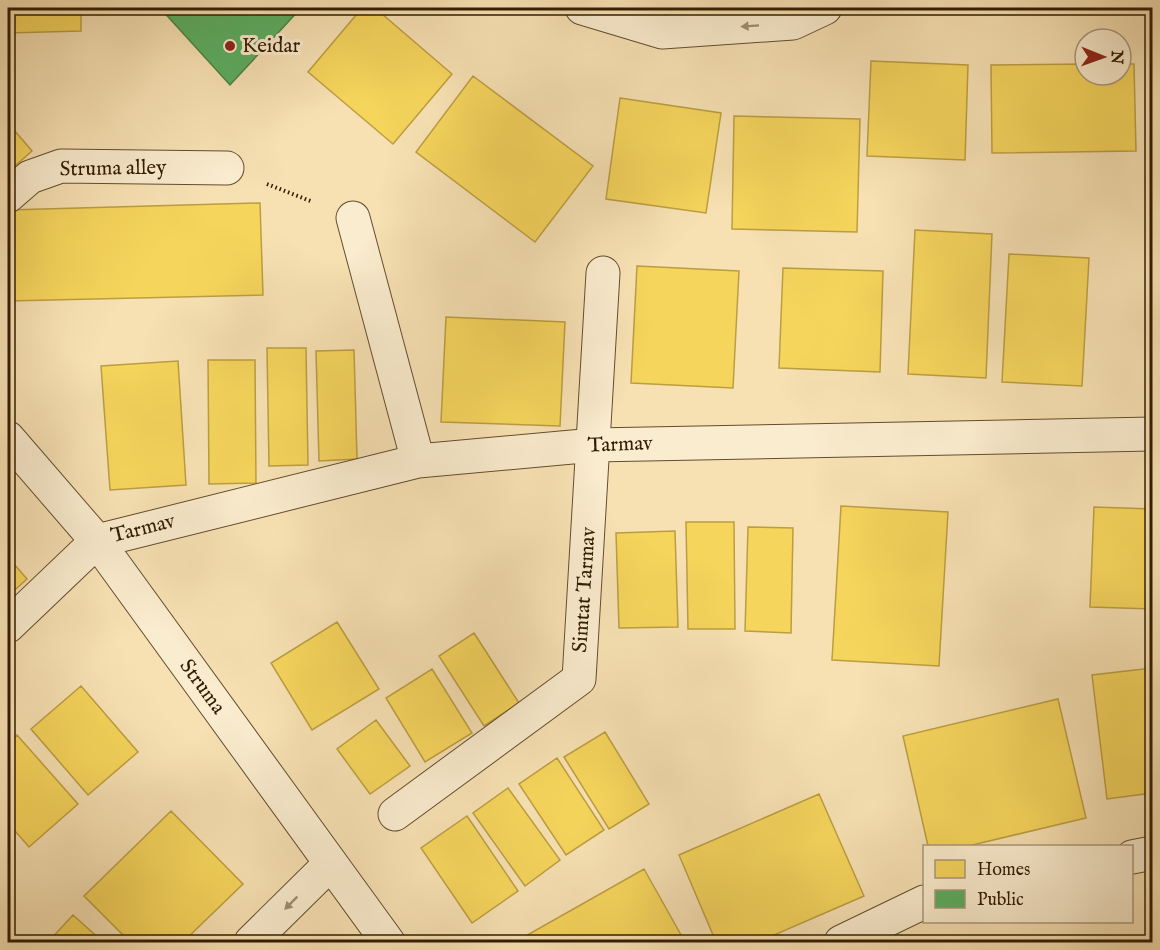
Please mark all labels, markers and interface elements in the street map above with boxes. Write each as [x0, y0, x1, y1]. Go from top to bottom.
one-way arrow [740, 22, 759, 31]
north arrow [1073, 27, 1133, 87]
place label: Keidar [242, 33, 301, 60]
marker: Keidar [223, 39, 237, 53]
text: N [1106, 49, 1126, 64]
street label: Struma alley [59, 155, 167, 183]
street label: Tarmav [587, 430, 654, 460]
street label: Tarmav [108, 508, 178, 550]
street label: Simtat Tarmav [567, 526, 603, 654]
street label: Struma [173, 654, 232, 721]
legend [923, 845, 1133, 923]
text: Homes [977, 859, 1030, 882]
text: Public [977, 889, 1024, 912]
one-way arrow [284, 896, 298, 910]

